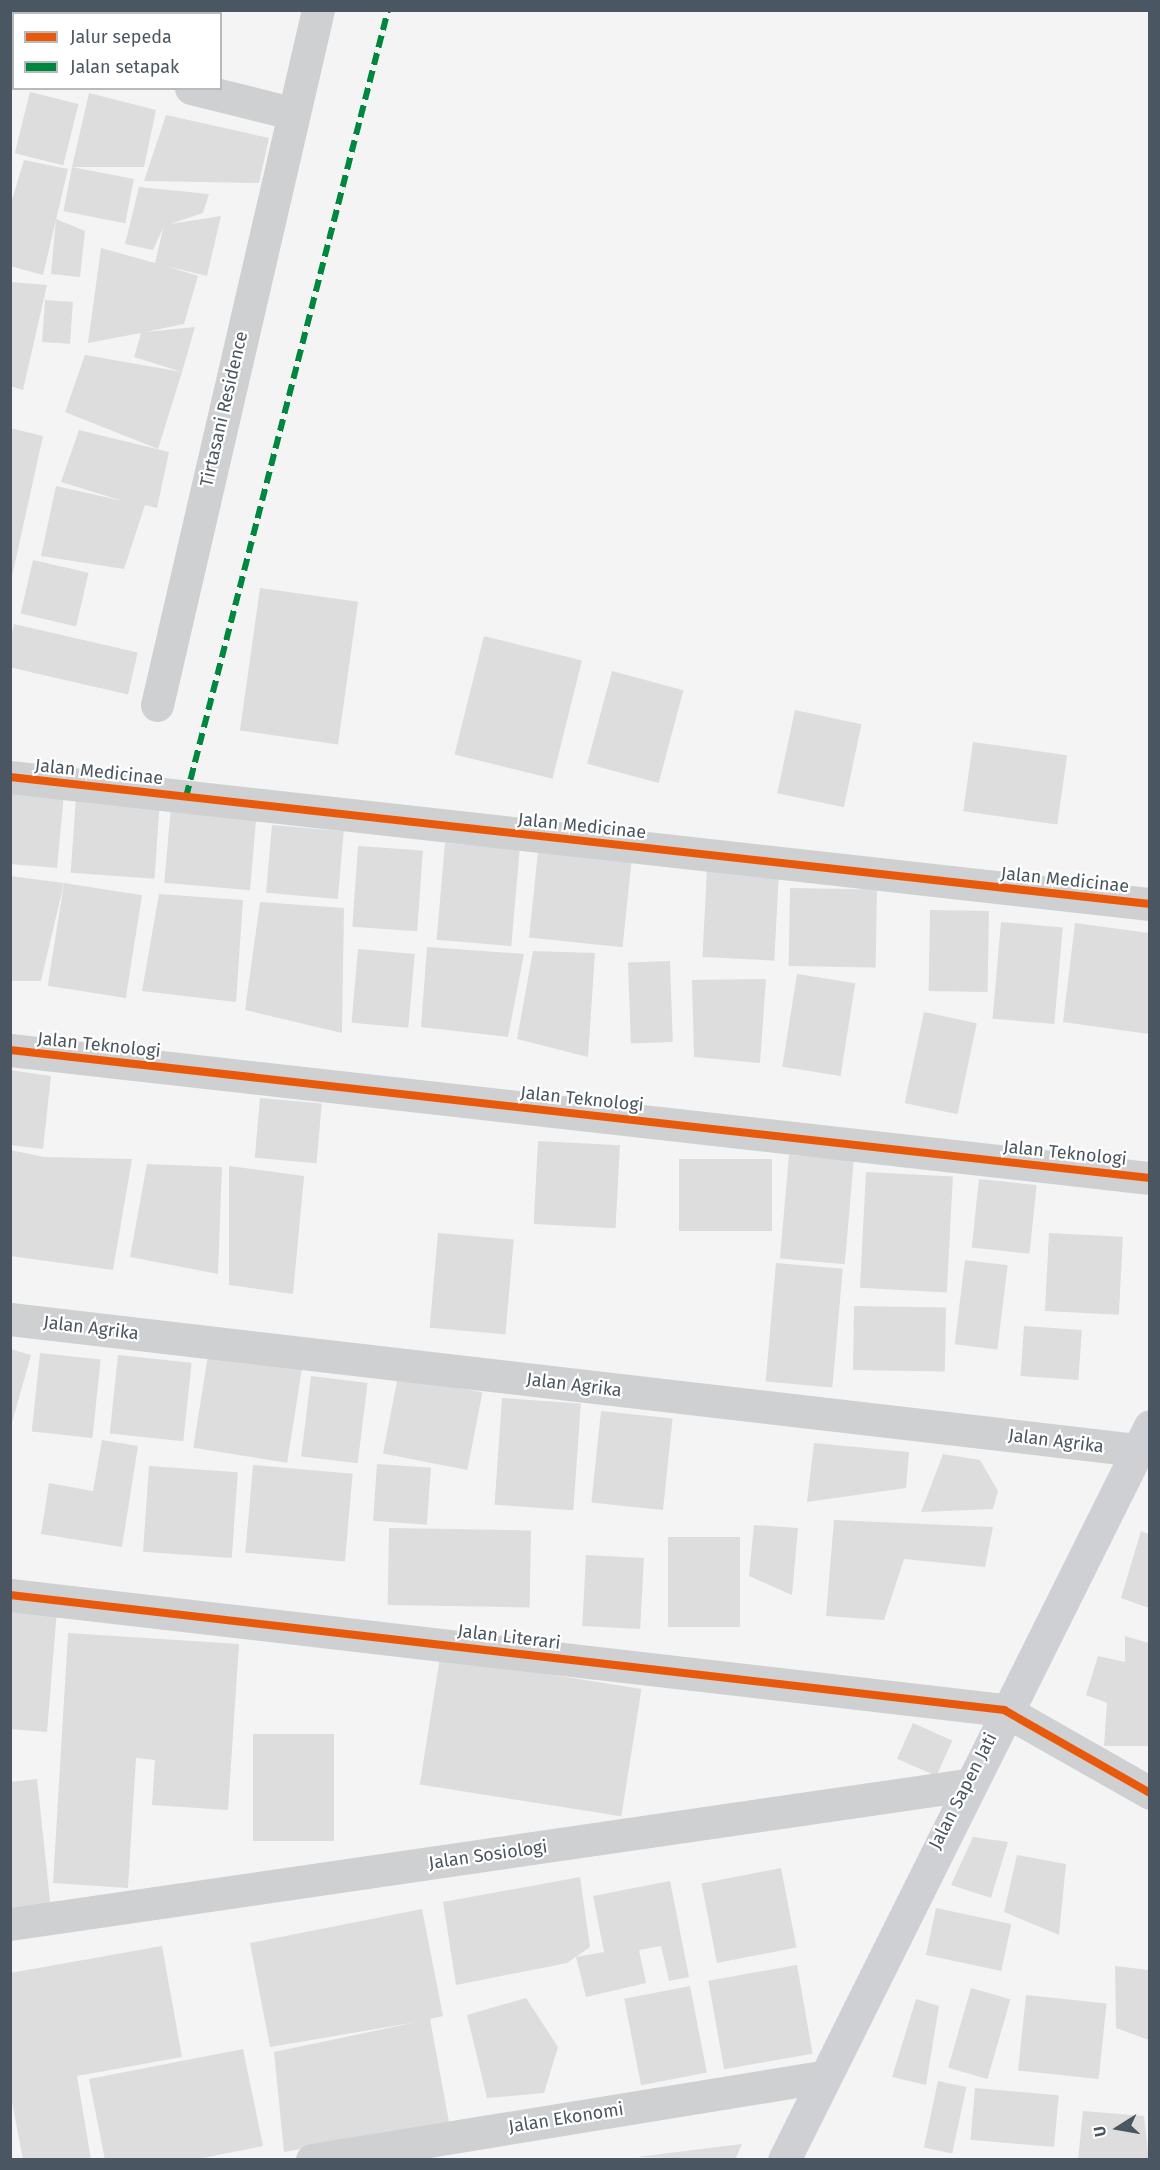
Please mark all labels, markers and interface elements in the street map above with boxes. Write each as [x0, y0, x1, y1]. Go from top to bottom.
legend [12, 12, 222, 90]
text: Jalur sepeda [70, 26, 172, 48]
text: Jalan setapak [70, 56, 179, 78]
street label: Tirtasani Residence [196, 329, 252, 489]
street label: Jalan Medicinae [34, 755, 164, 789]
street label: Jalan Medicinae [517, 809, 647, 843]
street label: Jalan Medicinae [1000, 863, 1130, 897]
street label: Jalan Teknologi [36, 1028, 162, 1062]
street label: Jalan Teknologi [519, 1082, 645, 1116]
street label: Jalan Teknologi [1002, 1136, 1128, 1170]
street label: Jalan Agrika [42, 1311, 140, 1345]
street label: Jalan Agrika [525, 1368, 623, 1402]
street label: Jalan Agrika [1007, 1424, 1105, 1458]
street label: Jalan Literari [456, 1620, 562, 1654]
street label: Jalan Sapen Jati [924, 1729, 1002, 1853]
street label: Jalan Sosiologi [427, 1836, 549, 1874]
street label: Jalan Ekonomi [507, 2098, 625, 2138]
north arrow [1088, 2098, 1148, 2158]
text: U [1090, 2125, 1110, 2138]

